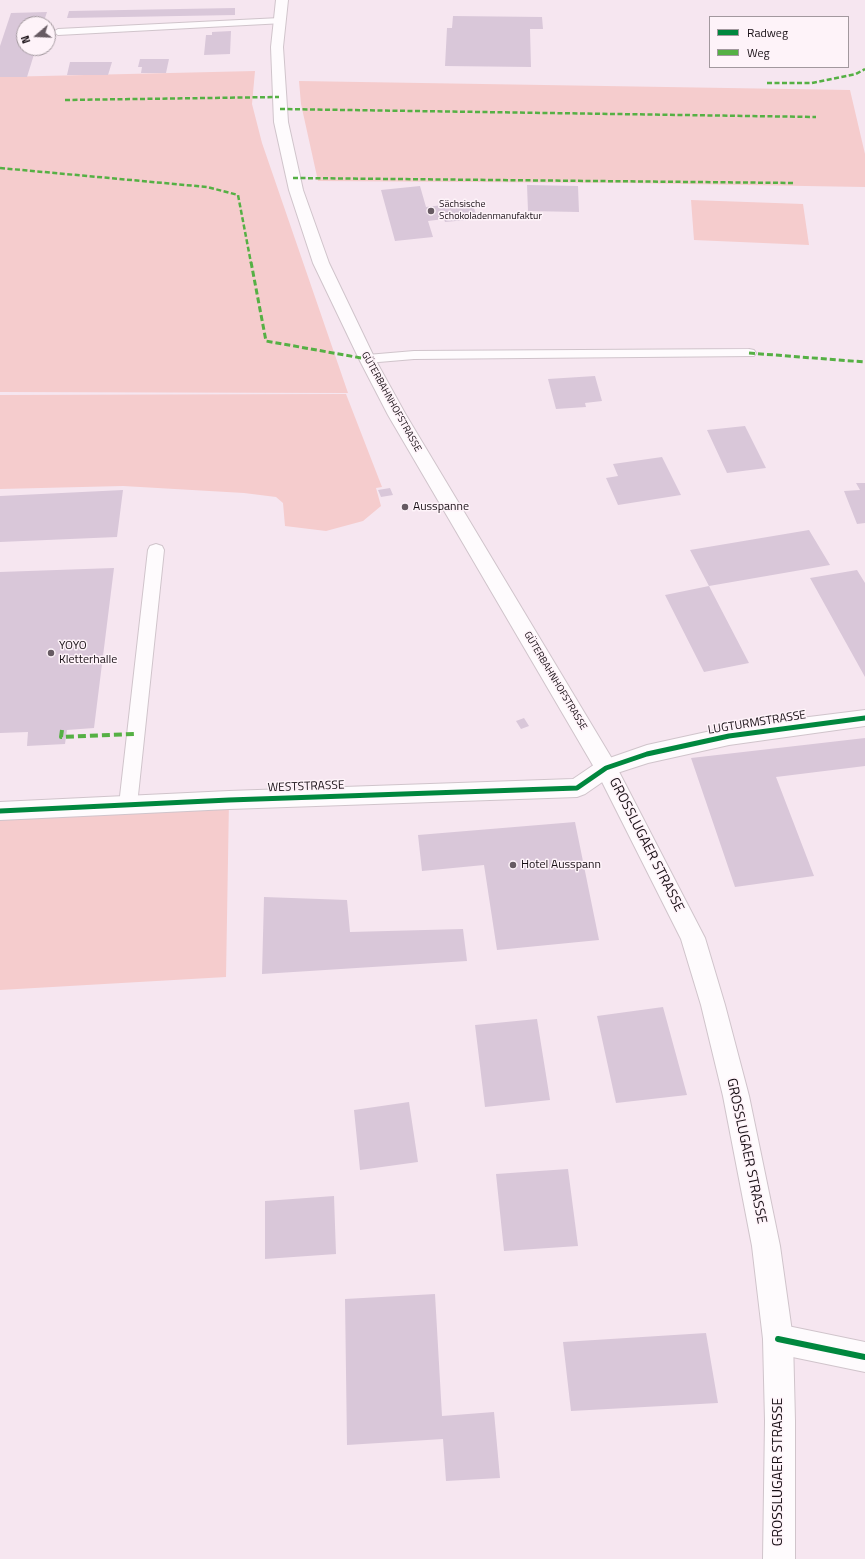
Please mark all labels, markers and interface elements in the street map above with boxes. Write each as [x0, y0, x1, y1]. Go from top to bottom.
north arrow [16, 16, 56, 56]
legend [709, 16, 849, 68]
text: Radweg [747, 23, 788, 42]
text: N [17, 33, 34, 46]
text: Weg [747, 43, 770, 62]
place label: Sächsische Schokoladenmanufaktur [439, 199, 542, 222]
marker: Sächsische Schokoladenmanufaktur [426, 206, 436, 216]
street label: GÜTERBAHNHOFSTRASSE [358, 350, 424, 454]
place label: Ausspanne [413, 500, 469, 514]
marker: Ausspanne [400, 502, 410, 512]
street label: GÜTERBAHNHOFSTRASSE [521, 630, 589, 732]
place label: YOYO Kletterhalle [59, 639, 117, 667]
marker: YOYO Kletterhalle [46, 648, 56, 658]
street label: LUGTURMSTRASSE [707, 708, 807, 738]
street label: GROSSLUGAER STRASSE [605, 775, 687, 915]
street label: WESTSTRASSE [267, 778, 345, 796]
place label: Hotel Ausspann [521, 858, 601, 872]
marker: Hotel Ausspann [508, 860, 518, 870]
street label: GROSSLUGAER STRASSE [722, 1077, 770, 1225]
street label: GROSSLUGAER STRASSE [771, 1398, 787, 1546]

